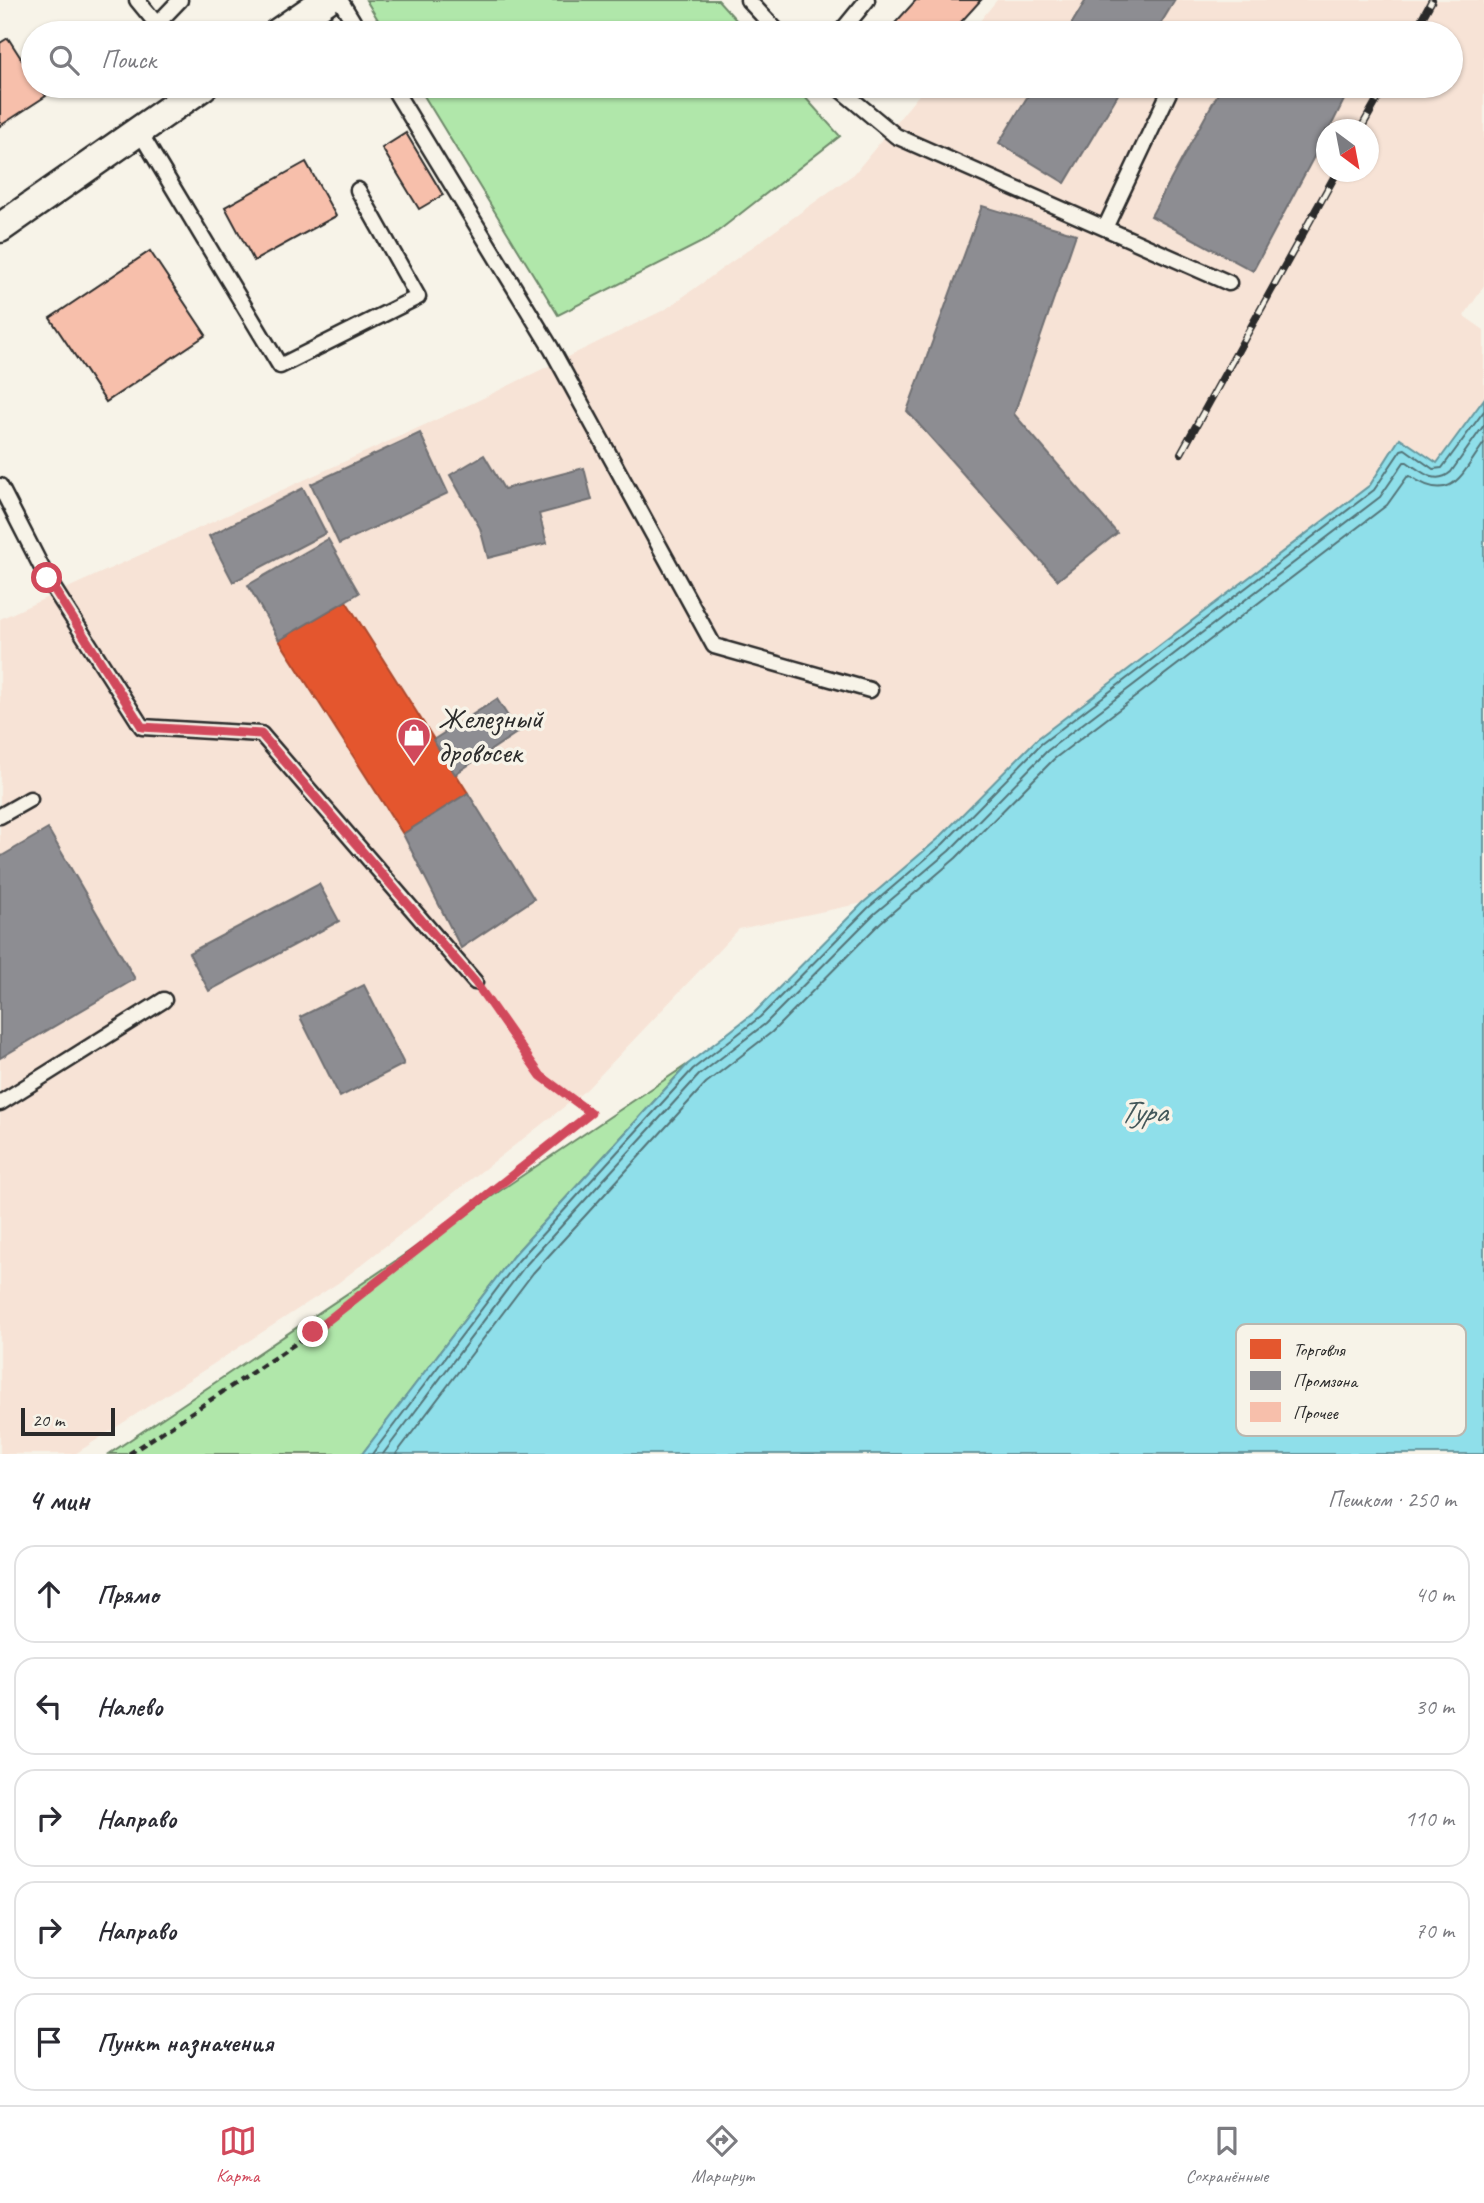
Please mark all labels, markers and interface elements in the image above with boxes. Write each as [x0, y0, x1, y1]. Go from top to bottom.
search box [21, 21, 1463, 98]
icon: search [45, 41, 83, 79]
text: Поиск [101, 43, 156, 76]
north arrow [1316, 119, 1379, 182]
route start [31, 562, 62, 593]
place label: Железный дровосек [438, 699, 544, 771]
shop icon: Железный дровосек [395, 716, 433, 765]
water label: Тура [1119, 1091, 1170, 1132]
route end [297, 1316, 328, 1347]
legend [1236, 1324, 1466, 1436]
text: Торговля [1293, 1338, 1346, 1362]
text: Промзона [1293, 1369, 1359, 1393]
text: Прочее [1293, 1401, 1339, 1425]
scale bar [21, 1405, 116, 1437]
text: 20 m [32, 1408, 64, 1432]
text: 4 мин [28, 1481, 89, 1519]
text: Пешком · 250 m [1328, 1485, 1456, 1514]
icon: ahead [30, 1575, 68, 1613]
text: Прямо [97, 1578, 159, 1611]
text: 40 m [1415, 1580, 1454, 1609]
icon: left [30, 1687, 68, 1725]
text: Налево [97, 1690, 163, 1723]
text: 30 m [1415, 1692, 1454, 1721]
icon: right [30, 1799, 68, 1837]
text: Направо [97, 1802, 176, 1835]
text: 110 m [1405, 1804, 1454, 1833]
icon: right [30, 1911, 68, 1949]
text: Направо [97, 1914, 176, 1947]
text: 70 m [1415, 1916, 1454, 1945]
icon: arrive [30, 2023, 68, 2061]
text: Пункт назначения [97, 2026, 273, 2059]
tab: Карта [216, 2122, 259, 2188]
tab: Маршрут [691, 2122, 754, 2188]
tab: Сохранённые [1186, 2122, 1268, 2188]

